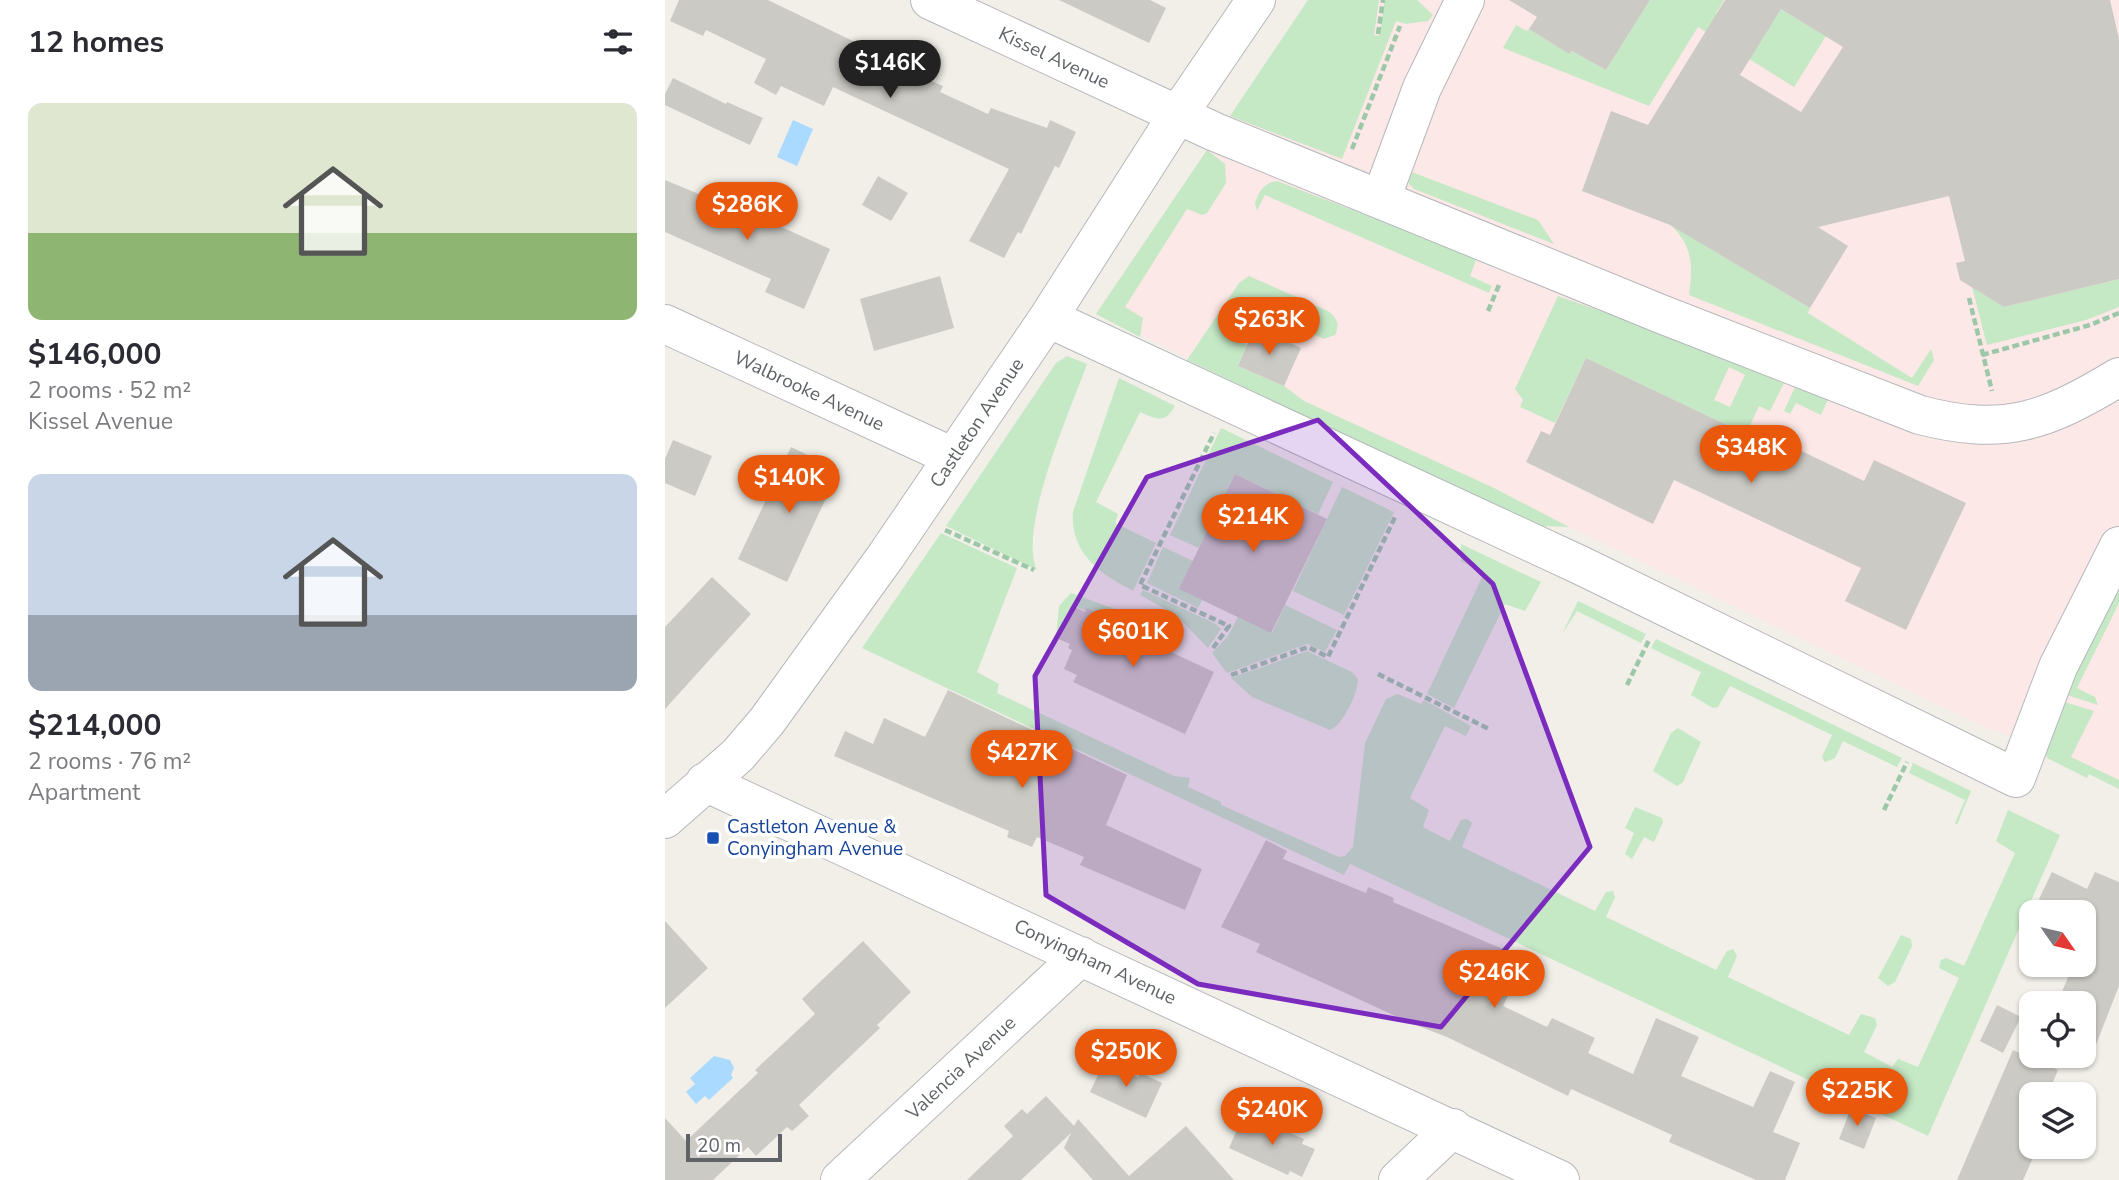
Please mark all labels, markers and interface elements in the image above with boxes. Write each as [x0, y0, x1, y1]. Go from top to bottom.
street label: Kissel Avenue [994, 21, 1114, 95]
text: 12 homes [28, 22, 164, 63]
icon: filters [599, 23, 637, 61]
pin: $146K [841, 41, 939, 100]
text: $146K [855, 47, 925, 78]
icon: home [270, 148, 396, 274]
pin: $286K [698, 182, 796, 242]
text: $286K [712, 189, 782, 220]
pin: $263K [1220, 298, 1318, 357]
text: $263K [1234, 304, 1304, 335]
text: $146,000 [28, 334, 161, 375]
street label: Walbrooke Avenue [729, 345, 889, 437]
street label: Castleton Avenue [924, 353, 1030, 493]
text: 2 rooms · 52 m² [28, 375, 191, 406]
text: Kissel Avenue [28, 406, 173, 437]
pin: $348K [1702, 426, 1800, 485]
text: $348K [1716, 432, 1786, 463]
pin: $140K [740, 456, 838, 515]
text: $140K [754, 462, 824, 493]
pin: $214K [1204, 494, 1302, 554]
text: $214K [1218, 501, 1288, 532]
icon: home [270, 519, 396, 645]
pin: $601K [1084, 610, 1182, 669]
text: $601K [1098, 616, 1168, 647]
text: $214,000 [28, 705, 161, 746]
pin: $427K [973, 730, 1071, 790]
text: $427K [987, 737, 1057, 768]
text: 2 rooms · 76 m² [28, 746, 191, 777]
text: Apartment [28, 777, 140, 808]
place label: Castleton Avenue & Conyingham Avenue [727, 814, 903, 862]
marker: Castleton Avenue & Conyingham Avenue [705, 830, 721, 846]
north arrow [2019, 900, 2097, 976]
map controls [2019, 900, 2096, 1159]
street label: Conyingham Avenue [1010, 913, 1180, 1011]
pin: $246K [1445, 950, 1543, 1010]
text: $246K [1459, 957, 1529, 988]
button: locate [2019, 991, 2096, 1068]
street label: Valencia Avenue [900, 1010, 1022, 1126]
pin: $250K [1077, 1030, 1175, 1089]
text: $250K [1091, 1036, 1161, 1067]
pin: $225K [1808, 1068, 1906, 1128]
text: $225K [1822, 1075, 1892, 1106]
button: layers [2019, 1082, 2096, 1159]
pin: $240K [1223, 1088, 1321, 1147]
text: $240K [1237, 1094, 1307, 1125]
scale bar [686, 1131, 782, 1163]
text: 20 m [697, 1133, 741, 1159]

